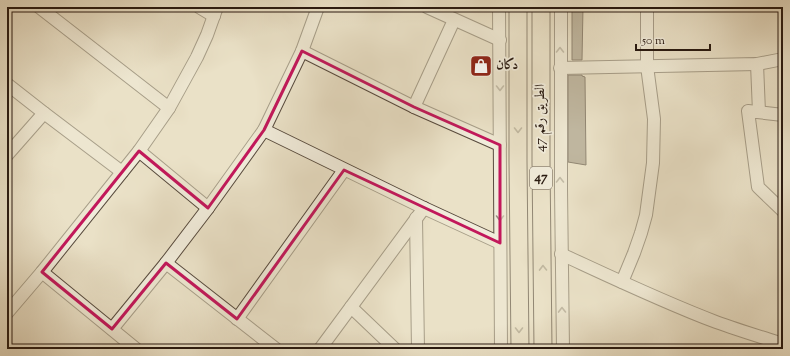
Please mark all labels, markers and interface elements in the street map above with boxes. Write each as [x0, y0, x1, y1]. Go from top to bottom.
scale bar [636, 26, 710, 52]
text: 50 m [641, 32, 665, 50]
one-way arrow [556, 47, 564, 53]
shop icon: دكان [468, 53, 494, 79]
place label: دكان [496, 56, 518, 76]
street label: الطريق رقم 47 [531, 84, 553, 152]
one-way arrow [496, 85, 504, 91]
one-way arrow [514, 127, 522, 133]
road number: 47 [530, 167, 552, 189]
one-way arrow [556, 177, 564, 183]
one-way arrow [496, 215, 504, 221]
one-way arrow [538, 265, 547, 271]
one-way arrow [558, 307, 566, 313]
one-way arrow [515, 327, 523, 333]

